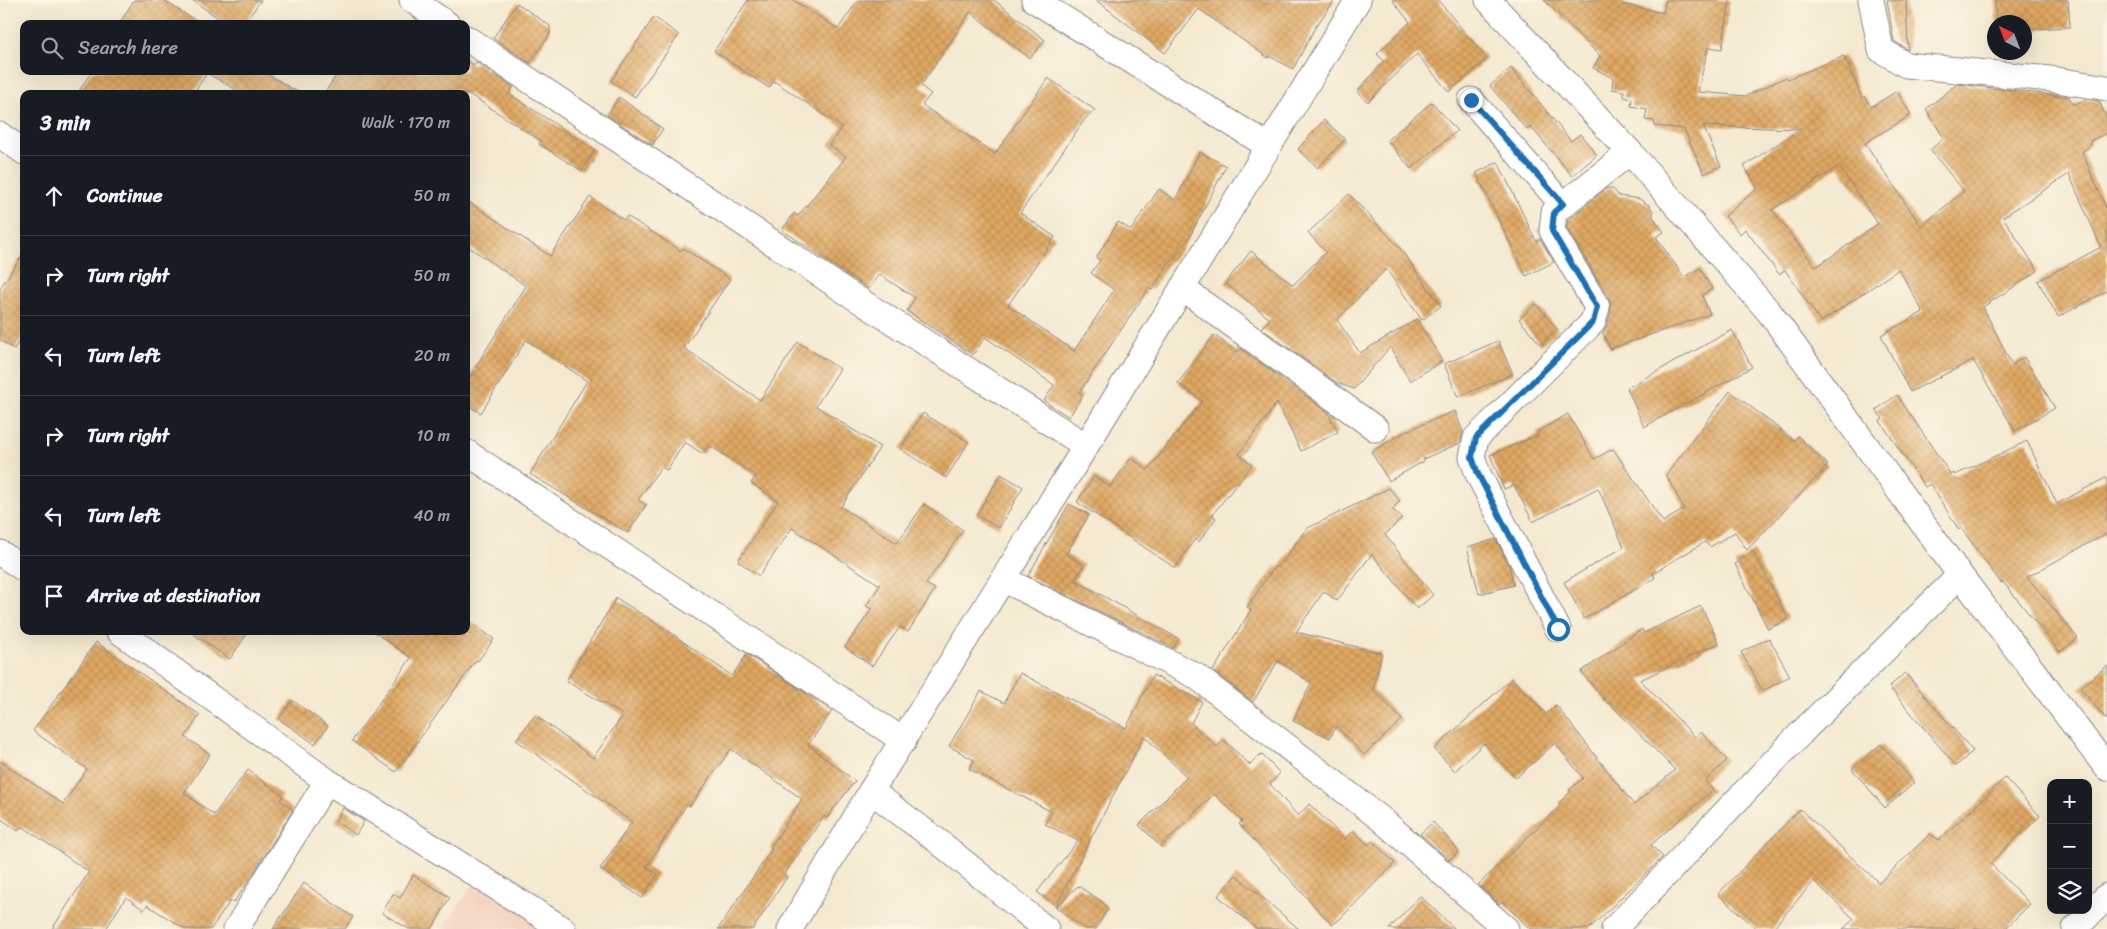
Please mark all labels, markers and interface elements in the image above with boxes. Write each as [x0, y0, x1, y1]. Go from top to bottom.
north arrow [1987, 15, 2032, 60]
search box [20, 20, 470, 75]
text: Search here [78, 31, 178, 64]
icon: search [38, 34, 66, 62]
route end [1460, 89, 1483, 112]
text: 3 min [40, 104, 90, 142]
text: Walk · 170 m [361, 108, 450, 137]
text: Continue [87, 179, 163, 212]
text: 50 m [414, 181, 450, 210]
icon: ahead [40, 182, 68, 210]
text: Turn right [87, 259, 169, 292]
text: 50 m [414, 261, 450, 290]
icon: right [40, 262, 68, 290]
text: Turn left [87, 339, 160, 372]
text: 20 m [414, 341, 450, 370]
icon: left [40, 342, 68, 370]
text: Turn right [87, 419, 169, 452]
text: 10 m [417, 421, 450, 450]
icon: right [40, 422, 68, 450]
text: Turn left [87, 499, 160, 532]
text: 40 m [413, 501, 450, 530]
icon: left [40, 502, 68, 530]
text: Arrive at destination [87, 579, 260, 612]
icon: arrive [40, 582, 68, 610]
route start [1547, 618, 1570, 641]
map controls [2047, 779, 2092, 914]
button: + [2047, 779, 2092, 824]
button: − [2047, 824, 2092, 869]
button: layers [2047, 869, 2092, 914]

